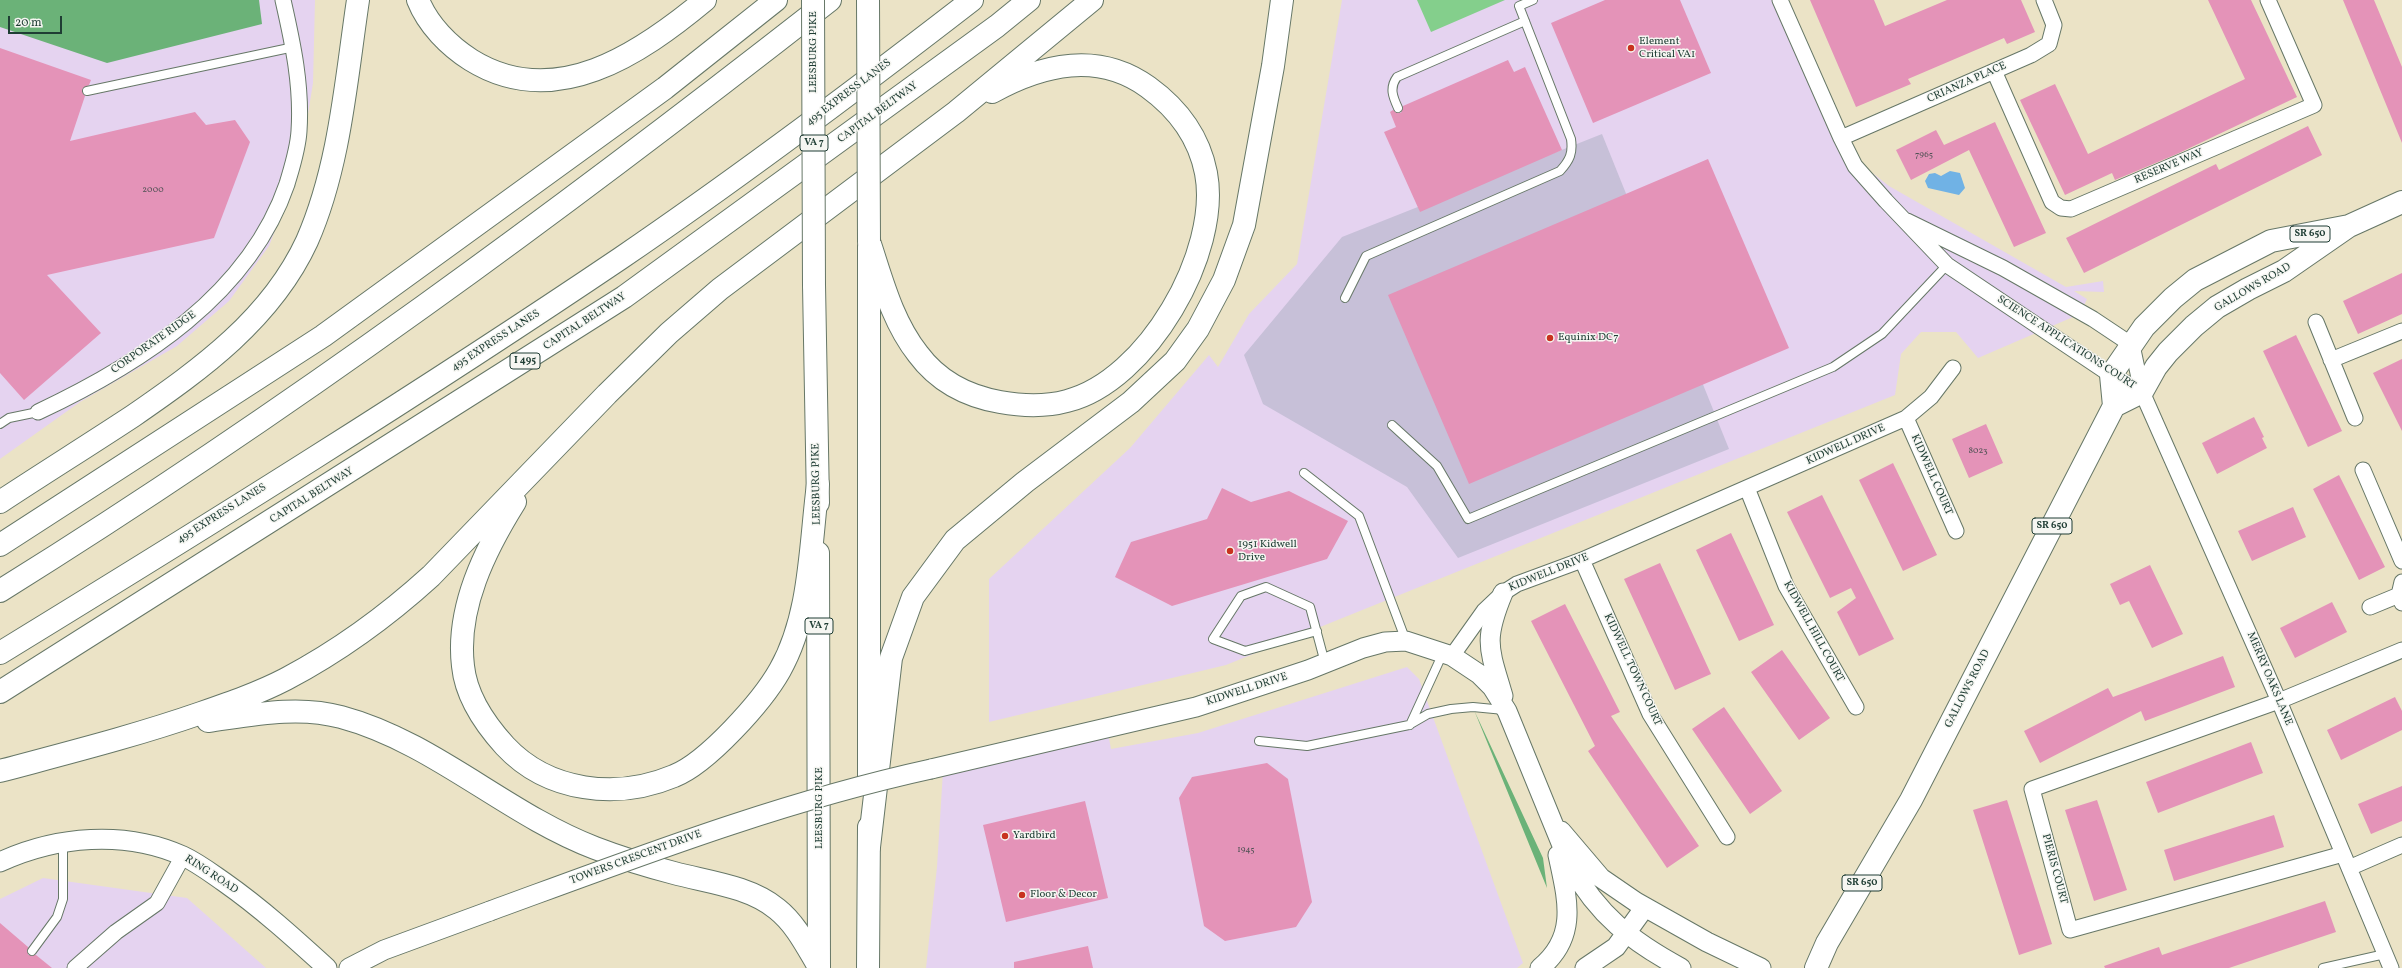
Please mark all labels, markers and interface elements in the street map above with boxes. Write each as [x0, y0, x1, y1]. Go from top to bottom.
scale bar [10, 8, 64, 34]
street label: LEESBURG PIKE [807, 11, 821, 93]
text: 20 m [15, 15, 42, 31]
place label: Element Critical VA1 [1639, 35, 1695, 61]
marker: Element Critical VA1 [1626, 43, 1636, 53]
street label: 495 EXPRESS LANES [804, 57, 894, 129]
street label: CRIANZA PLACE [1925, 60, 2009, 106]
street label: CAPITAL BELTWAY [835, 79, 921, 147]
road number: VA 7 [800, 135, 828, 151]
street label: RESERVE WAY [2133, 147, 2205, 187]
house number: 7965 [1915, 150, 1933, 160]
house number: 2000 [142, 185, 164, 195]
road number: SR 650 [2290, 226, 2330, 242]
street label: GALLOWS ROAD [2213, 261, 2293, 315]
street label: CAPITAL BELTWAY [541, 290, 629, 354]
street label: SCIENCE APPLICATIONS COURT [1994, 293, 2138, 393]
street label: 495 EXPRESS LANES [449, 307, 543, 375]
street label: CORPORATE RIDGE [109, 309, 199, 377]
place label: Equinix DC7 [1558, 331, 1618, 345]
marker: Equinix DC7 [1545, 333, 1555, 343]
road number: I 495 [510, 353, 540, 369]
street label: KIDWELL DRIVE [1804, 422, 1888, 468]
street label: KIDWELL COURT [1907, 433, 1955, 517]
street label: LEESBURG PIKE [810, 443, 824, 525]
house number: 8023 [1968, 446, 1988, 456]
street label: CAPITAL BELTWAY [268, 465, 356, 527]
street label: 495 EXPRESS LANES [175, 481, 269, 547]
road number: SR 650 [2032, 518, 2072, 534]
place label: 1951 Kidwell Drive [1238, 538, 1297, 564]
marker: 1951 Kidwell Drive [1225, 546, 1235, 556]
street label: KIDWELL DRIVE [1507, 551, 1591, 595]
street label: KIDWELL HILL COURT [1780, 579, 1846, 685]
street label: KIDWELL TOWN COURT [1600, 612, 1664, 728]
road number: VA 7 [805, 618, 833, 634]
street label: MERRY OAKS LANE [2243, 630, 2295, 728]
street label: GALLOWS ROAD [1943, 648, 1993, 730]
street label: KIDWELL DRIVE [1205, 671, 1289, 709]
street label: LEESBURG PIKE [813, 767, 827, 849]
street label: TOWERS CRESCENT DRIVE [568, 828, 704, 888]
place label: Yardbird [1013, 829, 1056, 843]
marker: Yardbird [1000, 831, 1010, 841]
street label: PIERIS COURT [2038, 832, 2070, 906]
house number: 1945 [1237, 845, 1255, 855]
street label: RING ROAD [182, 853, 240, 897]
road number: SR 650 [1842, 875, 1882, 891]
place label: Floor & Decor [1030, 888, 1097, 902]
marker: Floor & Decor [1017, 890, 1027, 900]

